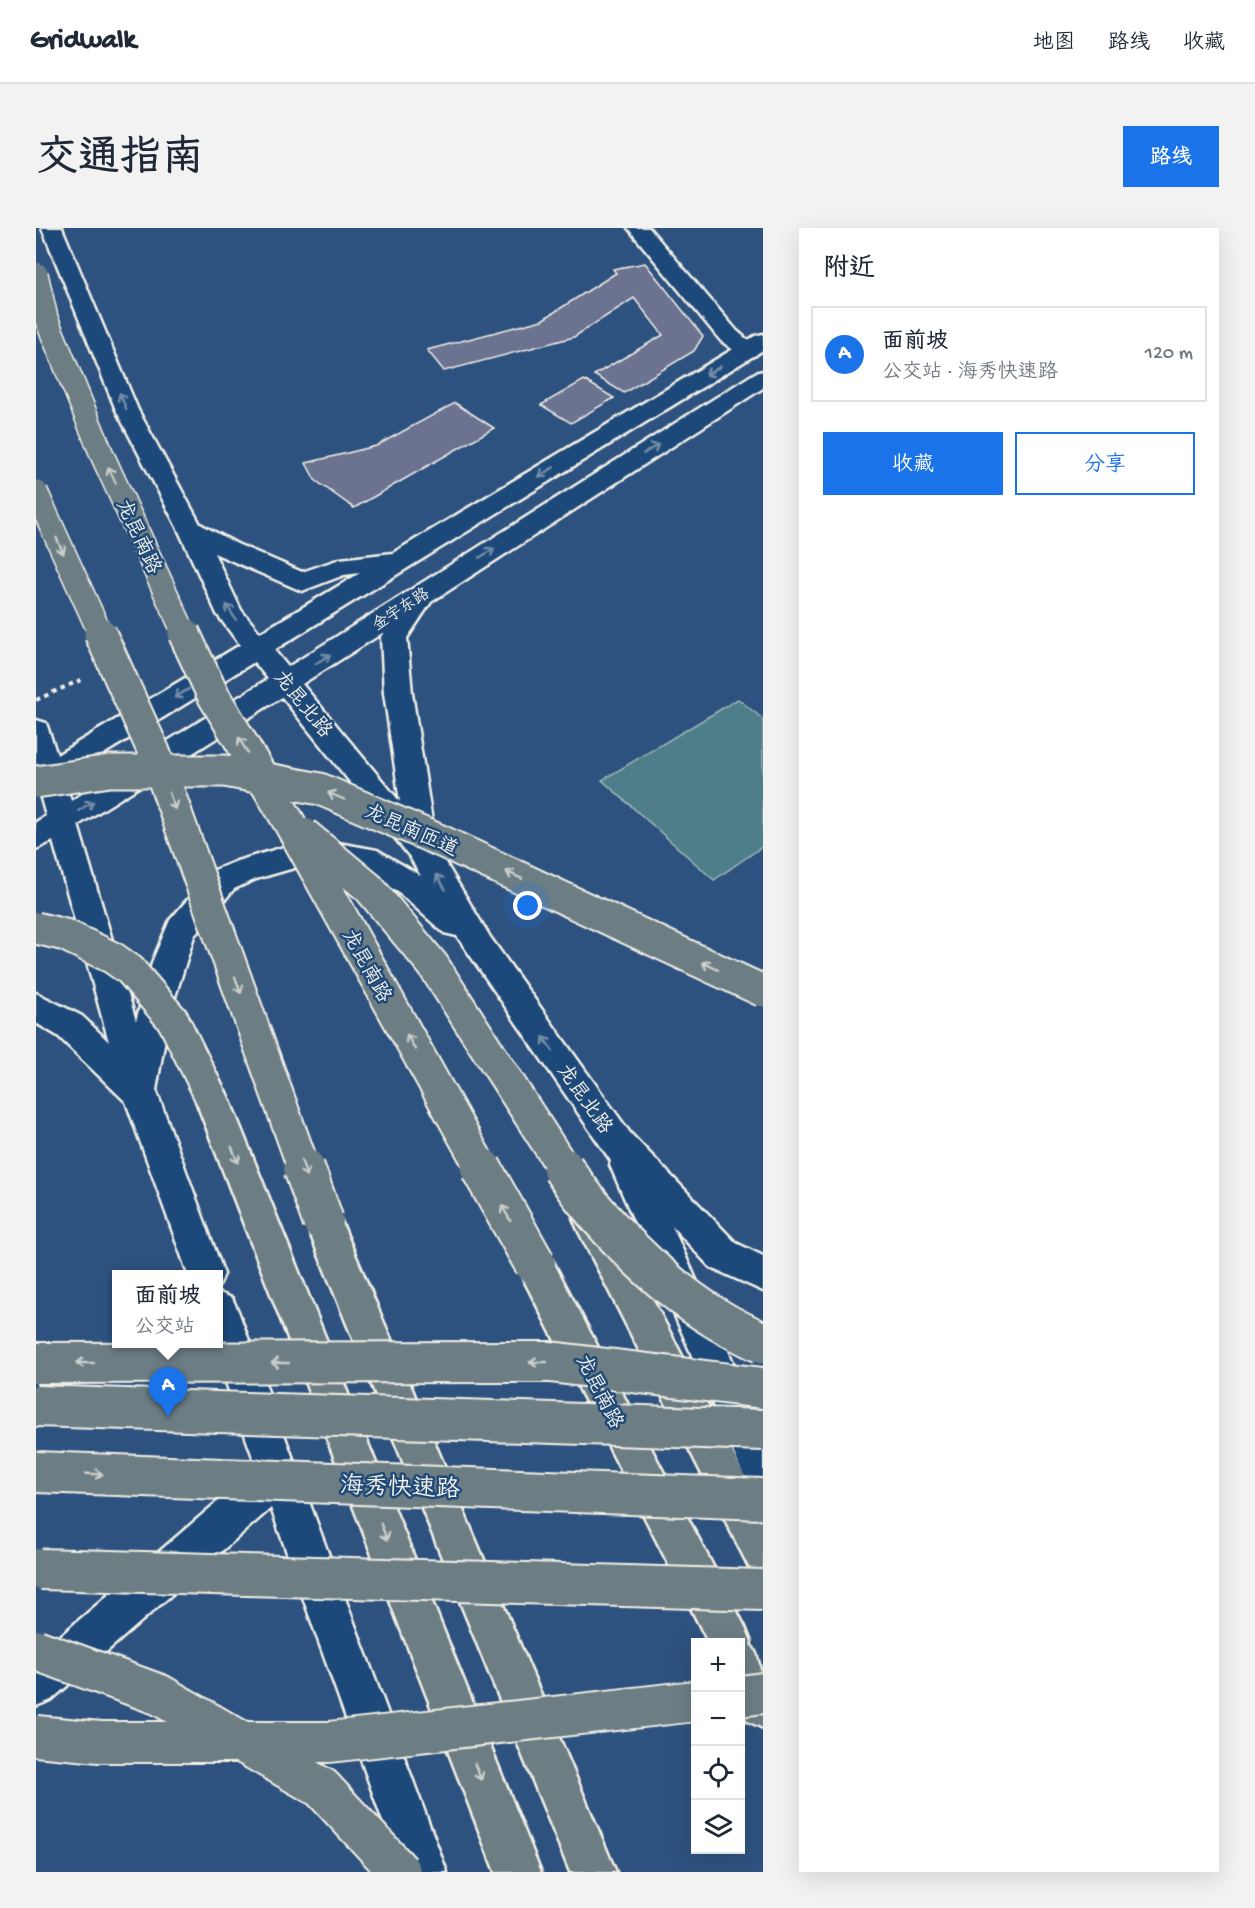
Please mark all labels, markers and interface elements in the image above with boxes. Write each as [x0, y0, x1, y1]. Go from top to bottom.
text: Gridwalk [30, 25, 136, 58]
text: 地图 [1033, 32, 1075, 57]
text: 路线 [1108, 32, 1150, 57]
text: 收藏 [1183, 32, 1225, 57]
button: 路线 [1123, 126, 1219, 187]
text: 交通指南 [36, 137, 204, 186]
text: 附近 [823, 255, 875, 286]
text: 面前坡 [882, 330, 948, 356]
text: A [839, 343, 850, 366]
text: 120 m [1145, 343, 1193, 366]
text: 公交站 · 海秀快速路 [882, 362, 1058, 385]
one-way arrow [705, 366, 722, 378]
one-way arrow [117, 393, 128, 411]
button: 收藏 [823, 432, 1003, 495]
button: 分享 [1015, 432, 1195, 495]
one-way arrow [642, 442, 659, 454]
one-way arrow [105, 467, 117, 485]
one-way arrow [538, 467, 555, 479]
street label: 龙昆南路 [110, 496, 166, 579]
one-way arrow [55, 536, 67, 554]
one-way arrow [478, 547, 495, 559]
street label: 金宇东路 [369, 584, 434, 636]
one-way arrow [224, 604, 236, 621]
one-way arrow [314, 652, 331, 664]
street label: 龙昆北路 [267, 666, 338, 744]
one-way arrow [174, 687, 191, 699]
one-way arrow [237, 737, 249, 754]
one-way arrow [327, 790, 346, 801]
one-way arrow [167, 791, 178, 810]
one-way arrow [77, 799, 94, 811]
street label: 龙昆南匝道 [360, 800, 462, 863]
one-way arrow [506, 868, 524, 880]
one-way arrow [434, 874, 446, 891]
your location [513, 891, 542, 920]
street label: 龙昆南路 [335, 925, 397, 1008]
one-way arrow [702, 959, 720, 971]
one-way arrow [233, 975, 244, 993]
one-way arrow [405, 1034, 417, 1051]
one-way arrow [542, 1037, 554, 1053]
street label: 龙昆北路 [551, 1059, 618, 1140]
one-way arrow [230, 1146, 241, 1164]
one-way arrow [299, 1158, 310, 1177]
one-way arrow [500, 1204, 511, 1222]
popup [112, 1270, 223, 1348]
text: 面前坡 [134, 1285, 201, 1311]
text: 公交站 [134, 1317, 194, 1340]
street label: 龙昆南路 [569, 1351, 629, 1434]
one-way arrow [529, 1356, 549, 1368]
one-way arrow [76, 1357, 96, 1369]
one-way arrow [271, 1357, 291, 1368]
pin: A [148, 1368, 188, 1417]
one-way arrow [84, 1468, 104, 1480]
street label: 海秀快速路 [339, 1471, 460, 1506]
one-way arrow [379, 1522, 390, 1541]
map controls [691, 1638, 745, 1854]
button: + [691, 1638, 745, 1692]
button: − [691, 1692, 745, 1746]
button: locate [691, 1746, 745, 1800]
one-way arrow [474, 1762, 485, 1781]
button: layers [691, 1800, 745, 1854]

